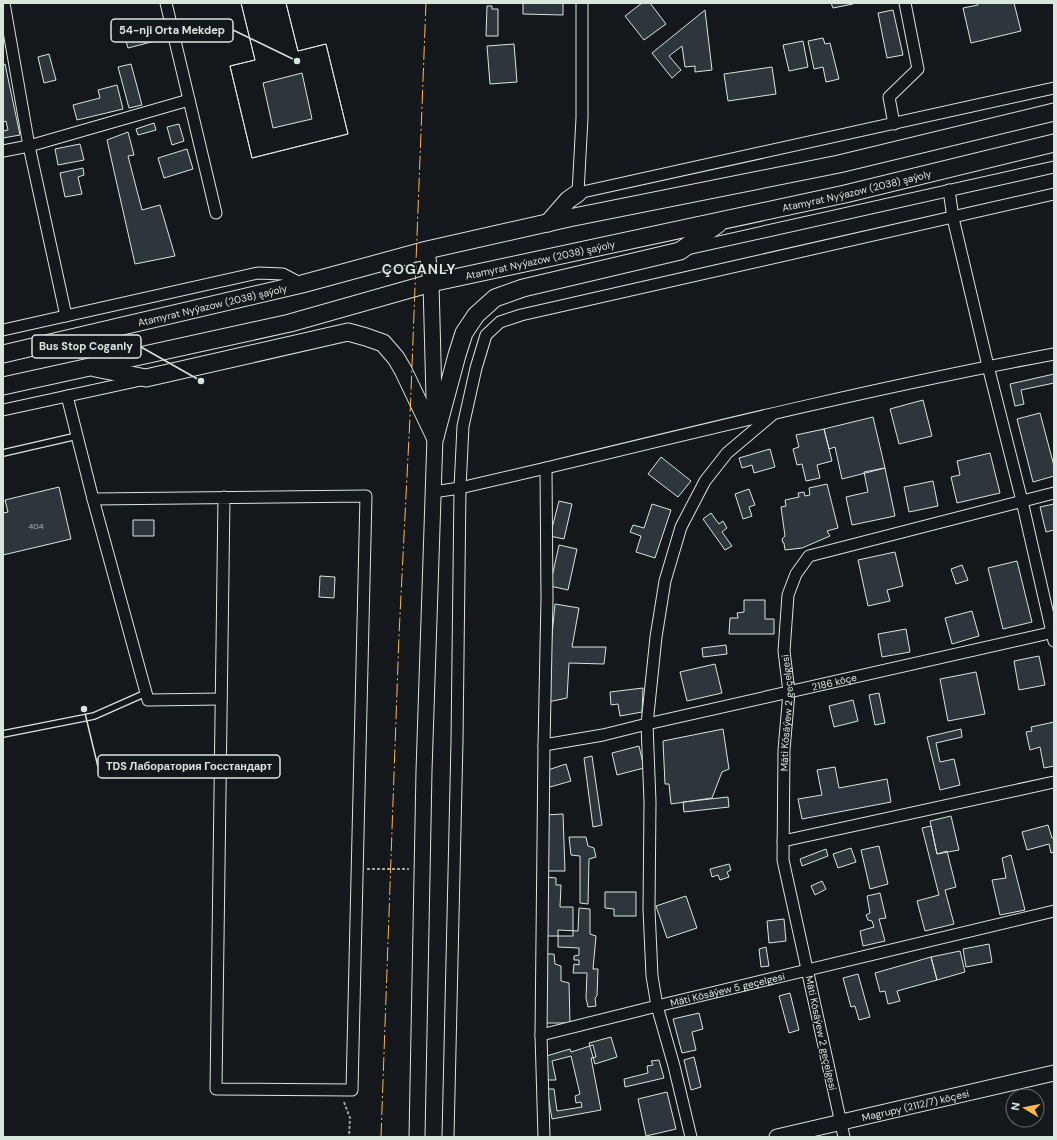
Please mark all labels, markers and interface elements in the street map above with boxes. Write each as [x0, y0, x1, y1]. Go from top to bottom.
callout: 54-nji Orta Mekdep [111, 19, 233, 42]
text: 54-nji Orta Mekdep [119, 23, 225, 37]
street label: Atamyrat Nyýazow (2038) şaýoly [781, 167, 933, 214]
street label: Atamyrat Nyýazow (2038) şaýoly [464, 237, 617, 282]
district label: ÇOGANLY [382, 260, 456, 278]
street label: Atamyrat Nyýazow (2038) şaýoly [136, 281, 289, 329]
callout: Bus Stop Coganly [32, 335, 141, 358]
text: Bus Stop Coganly [39, 339, 133, 353]
house number: 404 [28, 521, 44, 531]
street label: Mäti Kösäýew 2 geçelgesi [777, 654, 796, 771]
street label: 2186 köçe [810, 670, 858, 693]
callout: TDS Лаборатория Госстандарт [98, 755, 280, 778]
text: TDS Лаборатория Госстандарт [106, 759, 273, 773]
street label: Mäti Kösäýew 5 geçelgesi [669, 969, 786, 1009]
street label: Mäti Kösäýew 2 geçelgesi [802, 974, 840, 1092]
street label: Magrupy (2112/7) köçesi [860, 1086, 970, 1124]
north arrow [1005, 1088, 1045, 1128]
text: N [1008, 1101, 1023, 1111]

